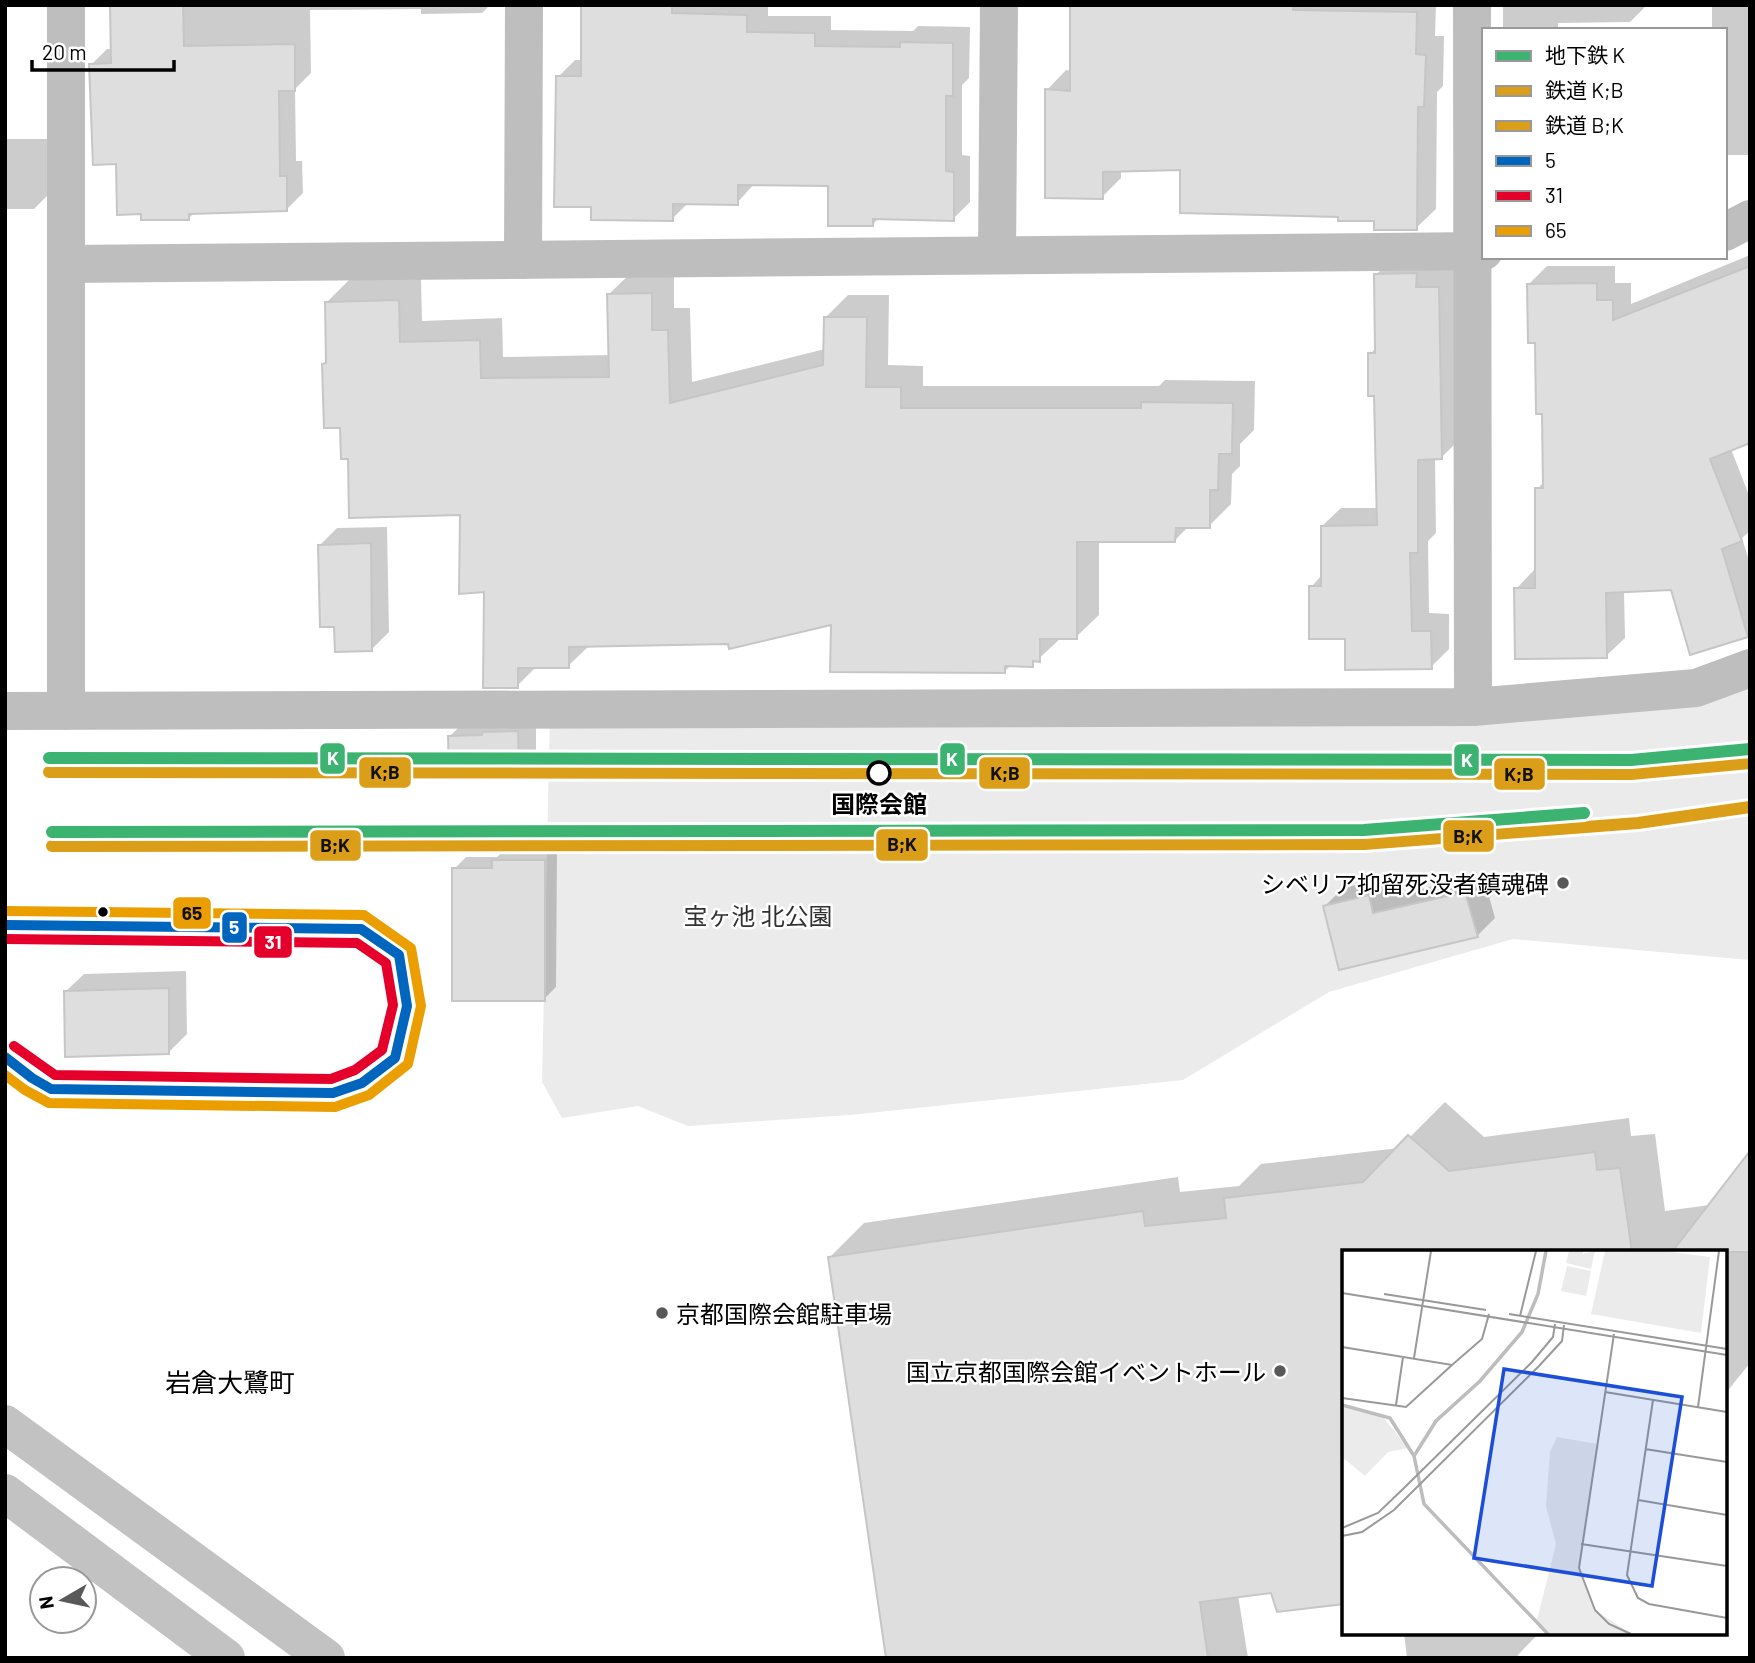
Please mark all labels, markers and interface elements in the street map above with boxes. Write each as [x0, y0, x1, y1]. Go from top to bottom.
scale bar [32, 28, 173, 72]
legend [1482, 28, 1727, 259]
text: 20 m [42, 39, 87, 64]
text: 地下鉄 K [1545, 42, 1625, 67]
text: 鉄道 K;B [1545, 77, 1624, 102]
text: 鉄道 B;K [1545, 112, 1624, 137]
text: 5 [1545, 147, 1556, 172]
text: 31 [1545, 182, 1563, 207]
text: 65 [1545, 217, 1567, 242]
line badge: K [319, 742, 346, 775]
line badge: K [939, 742, 966, 776]
line badge: K [1453, 743, 1480, 777]
text: K [327, 746, 339, 769]
text: K [946, 747, 958, 770]
text: K [1461, 748, 1473, 771]
line badge: K;B [358, 756, 412, 789]
line badge: K;B [978, 756, 1031, 790]
line badge: K;B [1493, 757, 1546, 791]
text: K;B [370, 760, 400, 783]
marker: 国際会館 [867, 761, 891, 785]
text: K;B [990, 761, 1020, 784]
text: K;B [1504, 762, 1534, 785]
place label: 国際会館 [831, 789, 927, 818]
line badge: B;K [1442, 819, 1495, 853]
text: B;K [1453, 824, 1483, 847]
line badge: B;K [875, 828, 929, 862]
line badge: B;K [309, 829, 362, 862]
text: B;K [887, 832, 917, 855]
text: B;K [320, 833, 350, 856]
place label: シベリア抑留死没者鎮魂碑 [1261, 869, 1549, 898]
marker: シベリア抑留死没者鎮魂碑 [1555, 875, 1571, 891]
line badge: 65 [172, 896, 212, 930]
text: 65 [182, 901, 202, 924]
park label: 宝ヶ池 北公園 [684, 901, 832, 930]
unlabelled marker [96, 905, 110, 919]
line badge: 5 [221, 911, 248, 944]
text: 5 [229, 915, 239, 938]
line badge: 31 [253, 925, 293, 959]
text: 31 [265, 930, 281, 953]
inset map [1342, 1250, 1727, 1635]
place label: 京都国際会館駐車場 [676, 1299, 892, 1328]
marker: 京都国際会館駐車場 [654, 1305, 670, 1321]
place label: 国立京都国際会館イベントホール [906, 1357, 1266, 1386]
marker: 国立京都国際会館イベントホール [1272, 1363, 1288, 1379]
district label: 岩倉大鷺町 [165, 1366, 295, 1397]
north arrow [28, 1565, 98, 1635]
text: N [33, 1595, 58, 1611]

